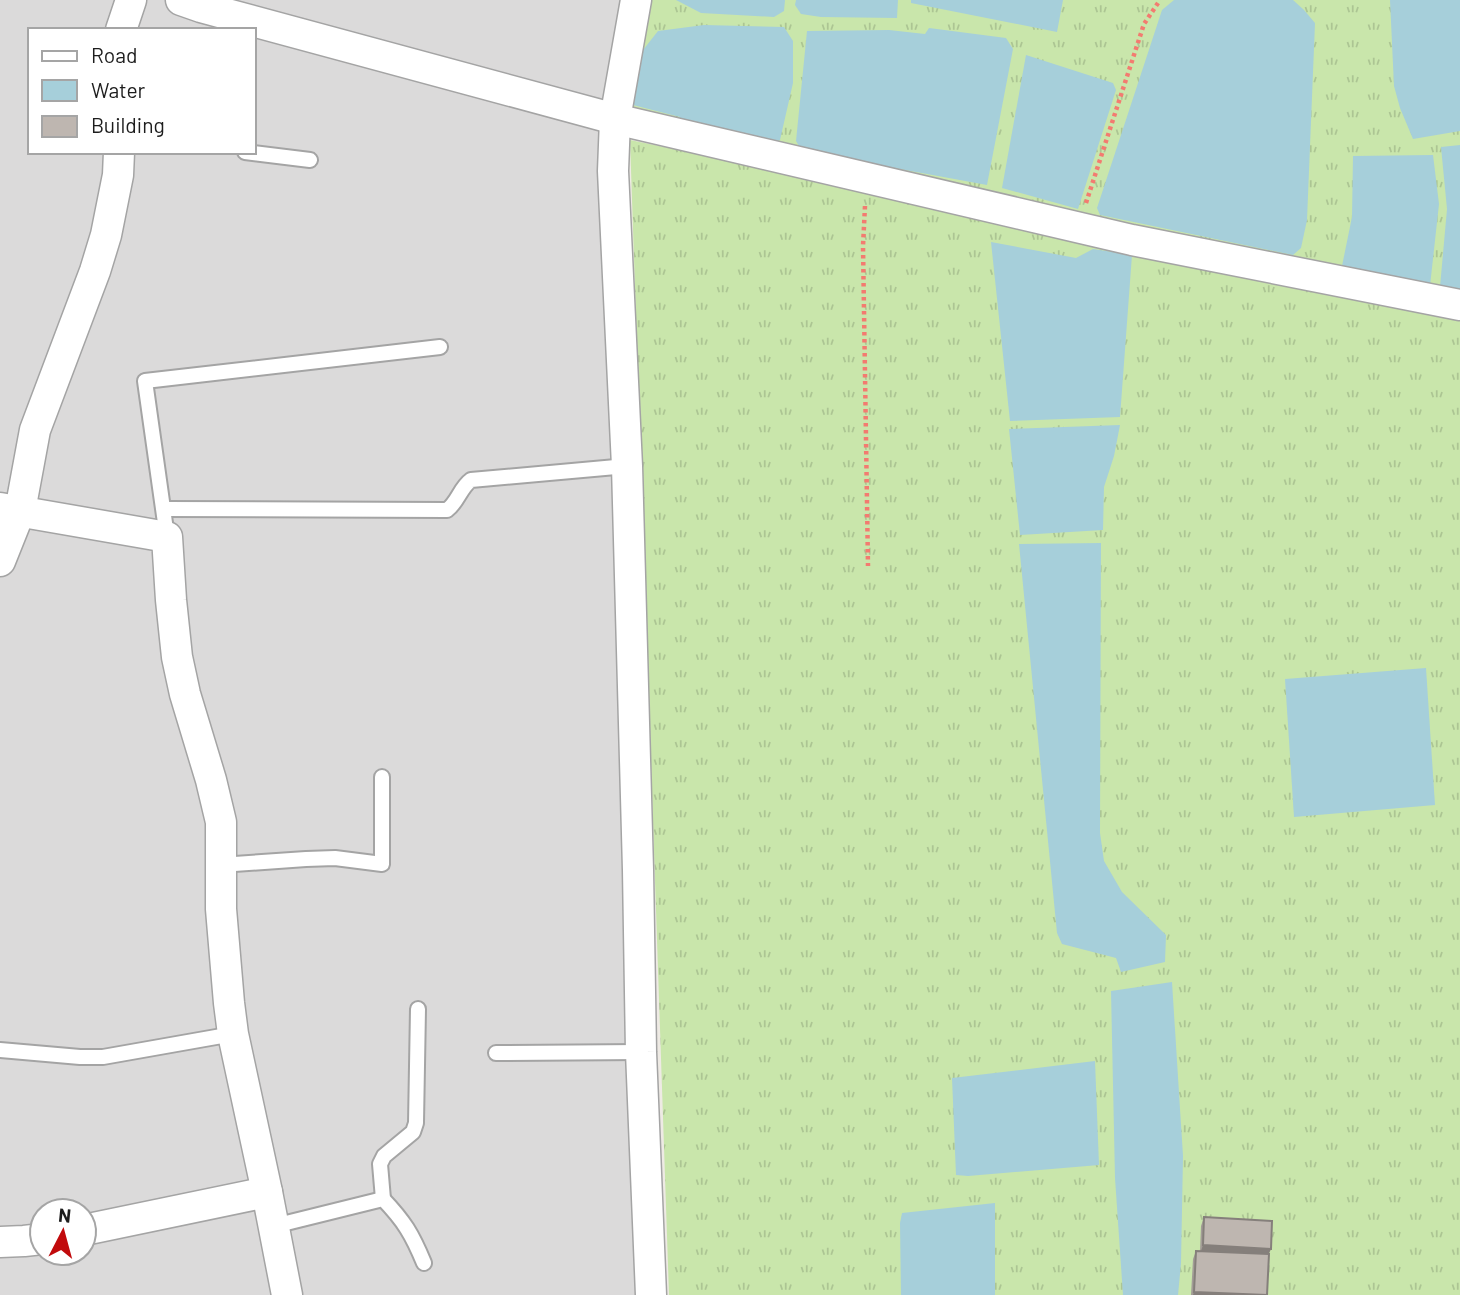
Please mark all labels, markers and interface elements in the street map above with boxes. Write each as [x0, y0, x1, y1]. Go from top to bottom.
legend [28, 28, 256, 154]
text: Road [91, 42, 137, 67]
text: Water [91, 77, 146, 102]
text: Building [91, 112, 165, 137]
north arrow [28, 1197, 98, 1267]
text: N [57, 1202, 72, 1227]

